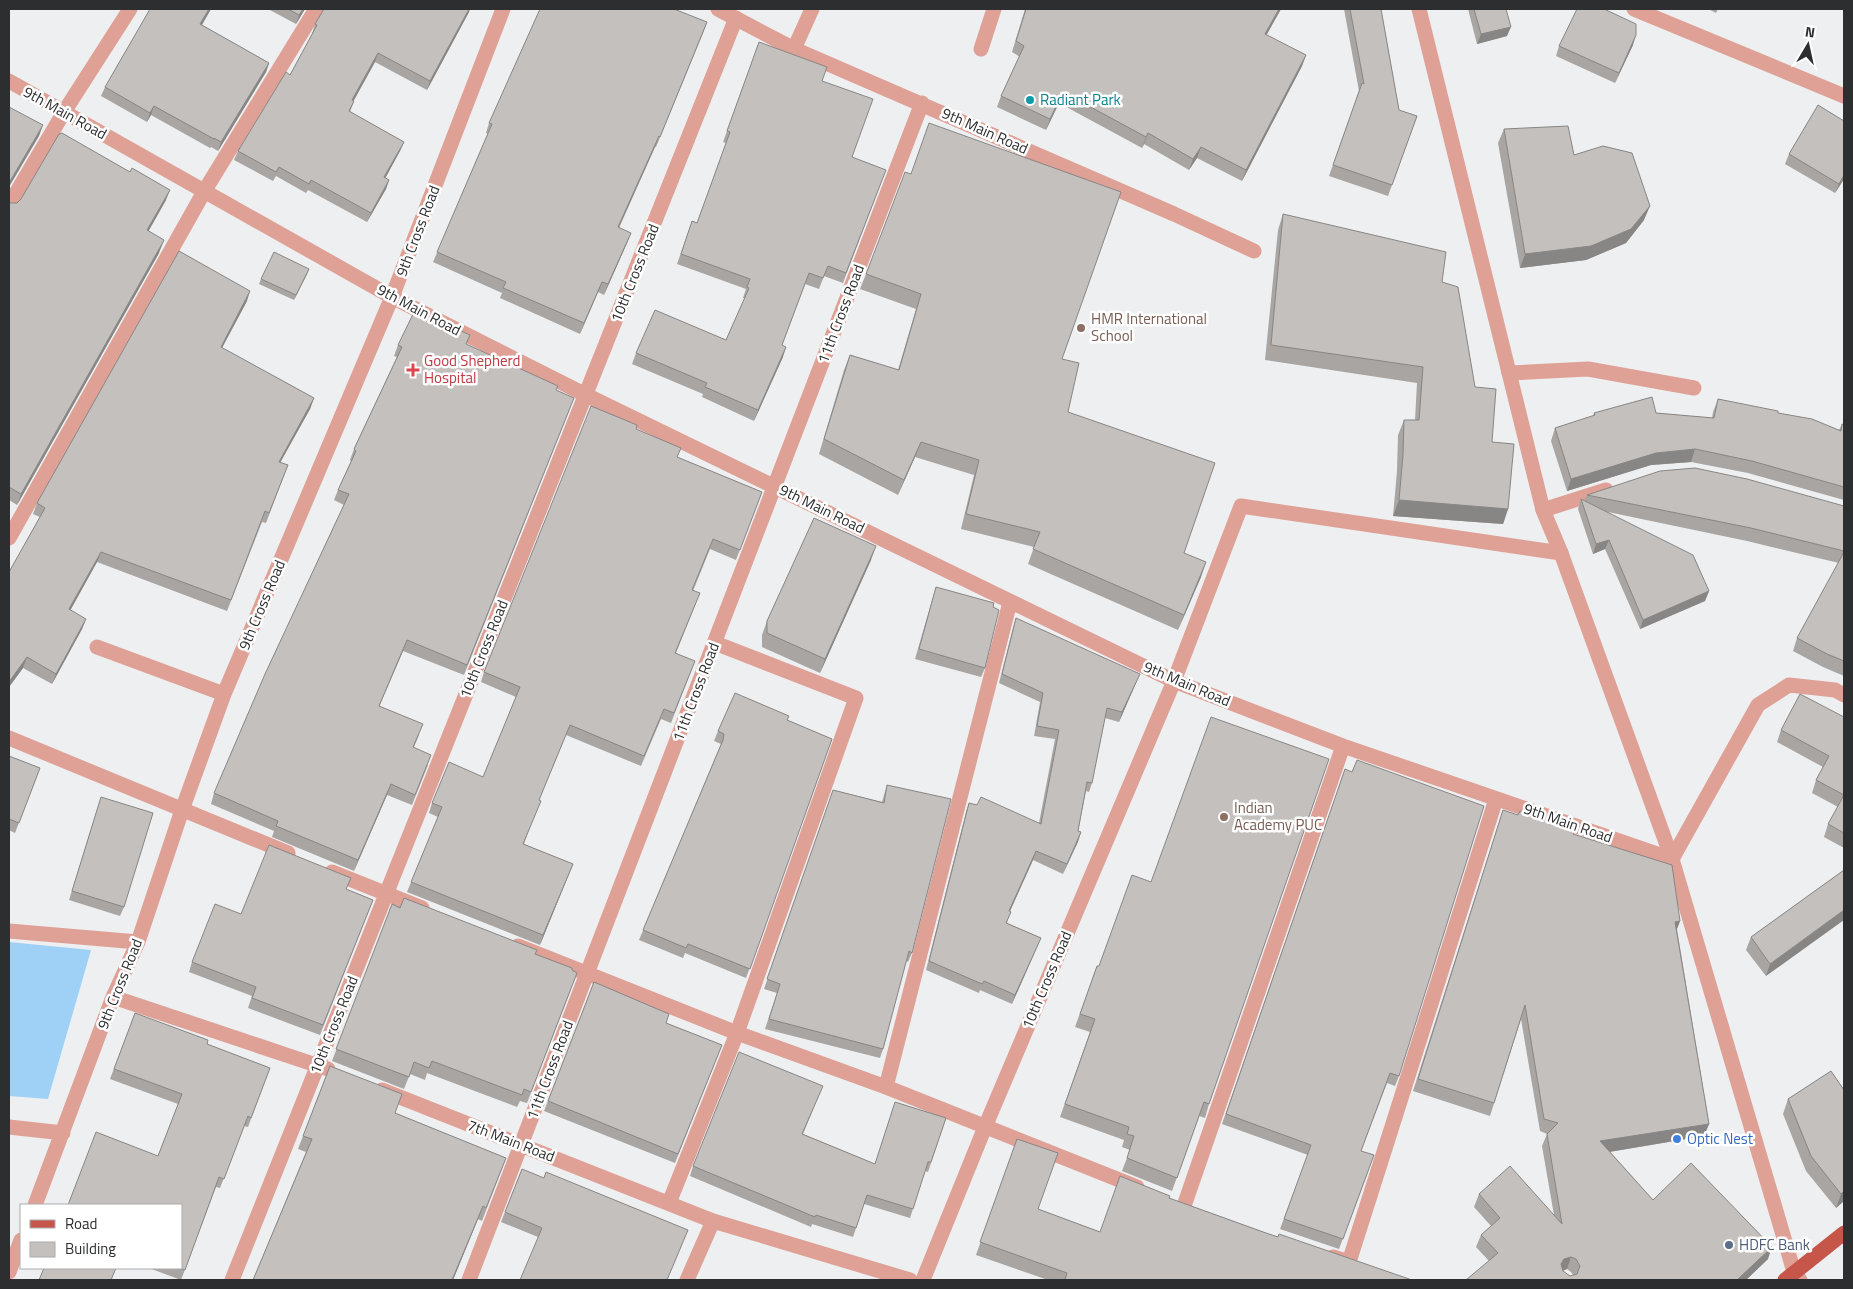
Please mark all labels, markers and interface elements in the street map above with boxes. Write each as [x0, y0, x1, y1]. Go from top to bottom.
north arrow [1783, 20, 1833, 70]
text: N [1804, 21, 1817, 43]
street label: 9th Main Road [19, 80, 111, 145]
place label: Radiant Park [1040, 88, 1121, 111]
marker: Radiant Park [1024, 94, 1036, 106]
street label: 9th Main Road [938, 101, 1032, 160]
street label: 9th Cross Road [390, 182, 445, 280]
street label: 10th Cross Road [604, 220, 665, 325]
street label: 11th Cross Road [811, 261, 870, 367]
street label: 9th Main Road [373, 278, 465, 341]
place label: HMR International School [1091, 307, 1207, 347]
marker: HMR International School [1075, 322, 1087, 334]
place label: Good Shepherd Hospital [424, 349, 521, 389]
marker: Good Shepherd Hospital [406, 363, 420, 377]
street label: 9th Main Road [776, 478, 869, 539]
street label: 9th Cross Road [232, 556, 291, 653]
street label: 10th Cross Road [453, 596, 514, 701]
street label: 11th Cross Road [666, 639, 725, 745]
street label: 9th Main Road [1140, 655, 1234, 712]
place label: Indian Academy PUC [1234, 796, 1322, 836]
street label: 9th Main Road [1521, 797, 1616, 848]
marker: Indian Academy PUC [1218, 811, 1230, 823]
street label: 10th Cross Road [1016, 927, 1077, 1032]
street label: 9th Cross Road [91, 935, 148, 1033]
street label: 10th Cross Road [303, 972, 364, 1077]
street label: 11th Cross Road [520, 1017, 579, 1123]
street label: 7th Main Road [464, 1113, 558, 1168]
place label: Optic Nest [1687, 1127, 1754, 1150]
marker: Optic Nest [1671, 1133, 1683, 1145]
legend [20, 1204, 182, 1269]
text: Road [65, 1212, 97, 1235]
place label: HDFC Bank [1739, 1233, 1810, 1256]
text: Building [65, 1237, 116, 1260]
marker: HDFC Bank [1723, 1239, 1735, 1251]

